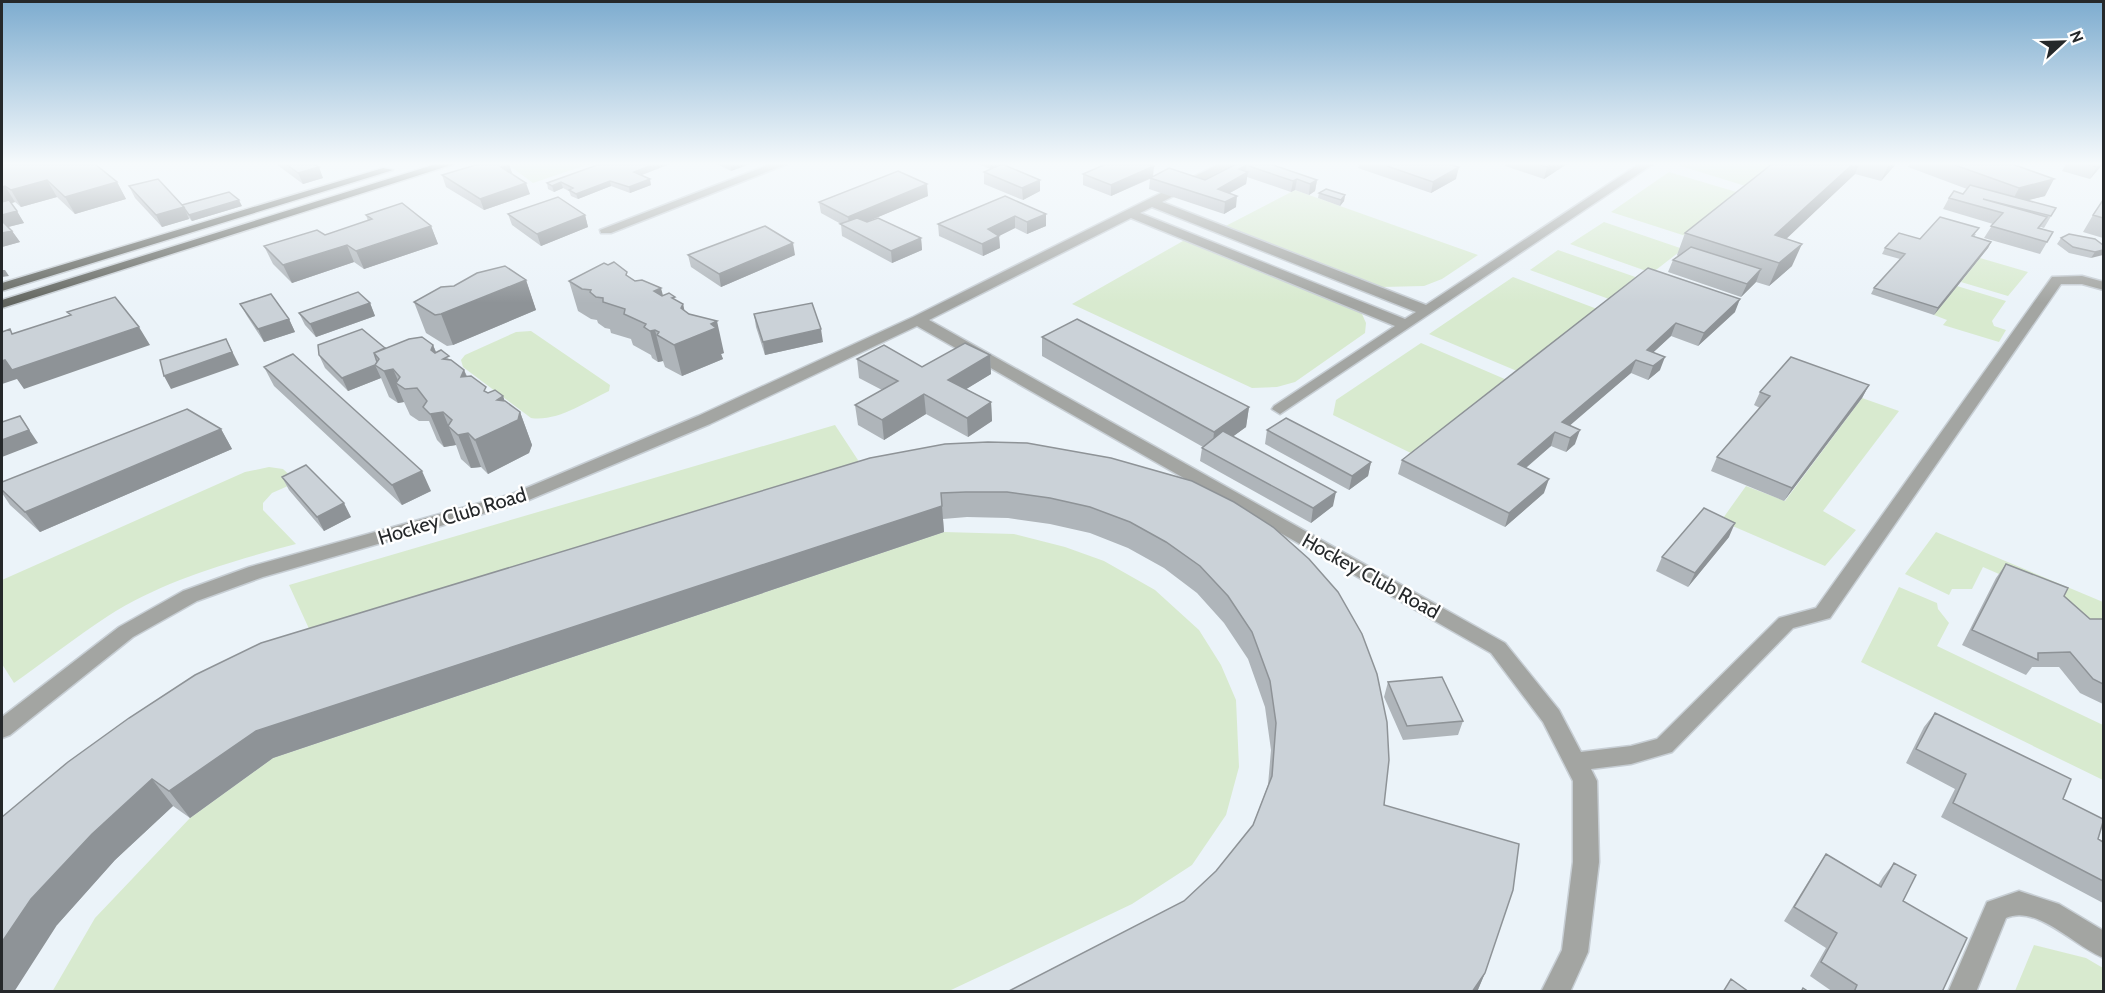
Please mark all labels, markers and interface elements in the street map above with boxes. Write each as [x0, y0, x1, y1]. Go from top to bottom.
north arrow [2033, 12, 2093, 72]
text: N [2066, 28, 2087, 45]
street label: Hockey Club Road [375, 482, 529, 550]
street label: Hockey Club Road [1298, 528, 1444, 624]

